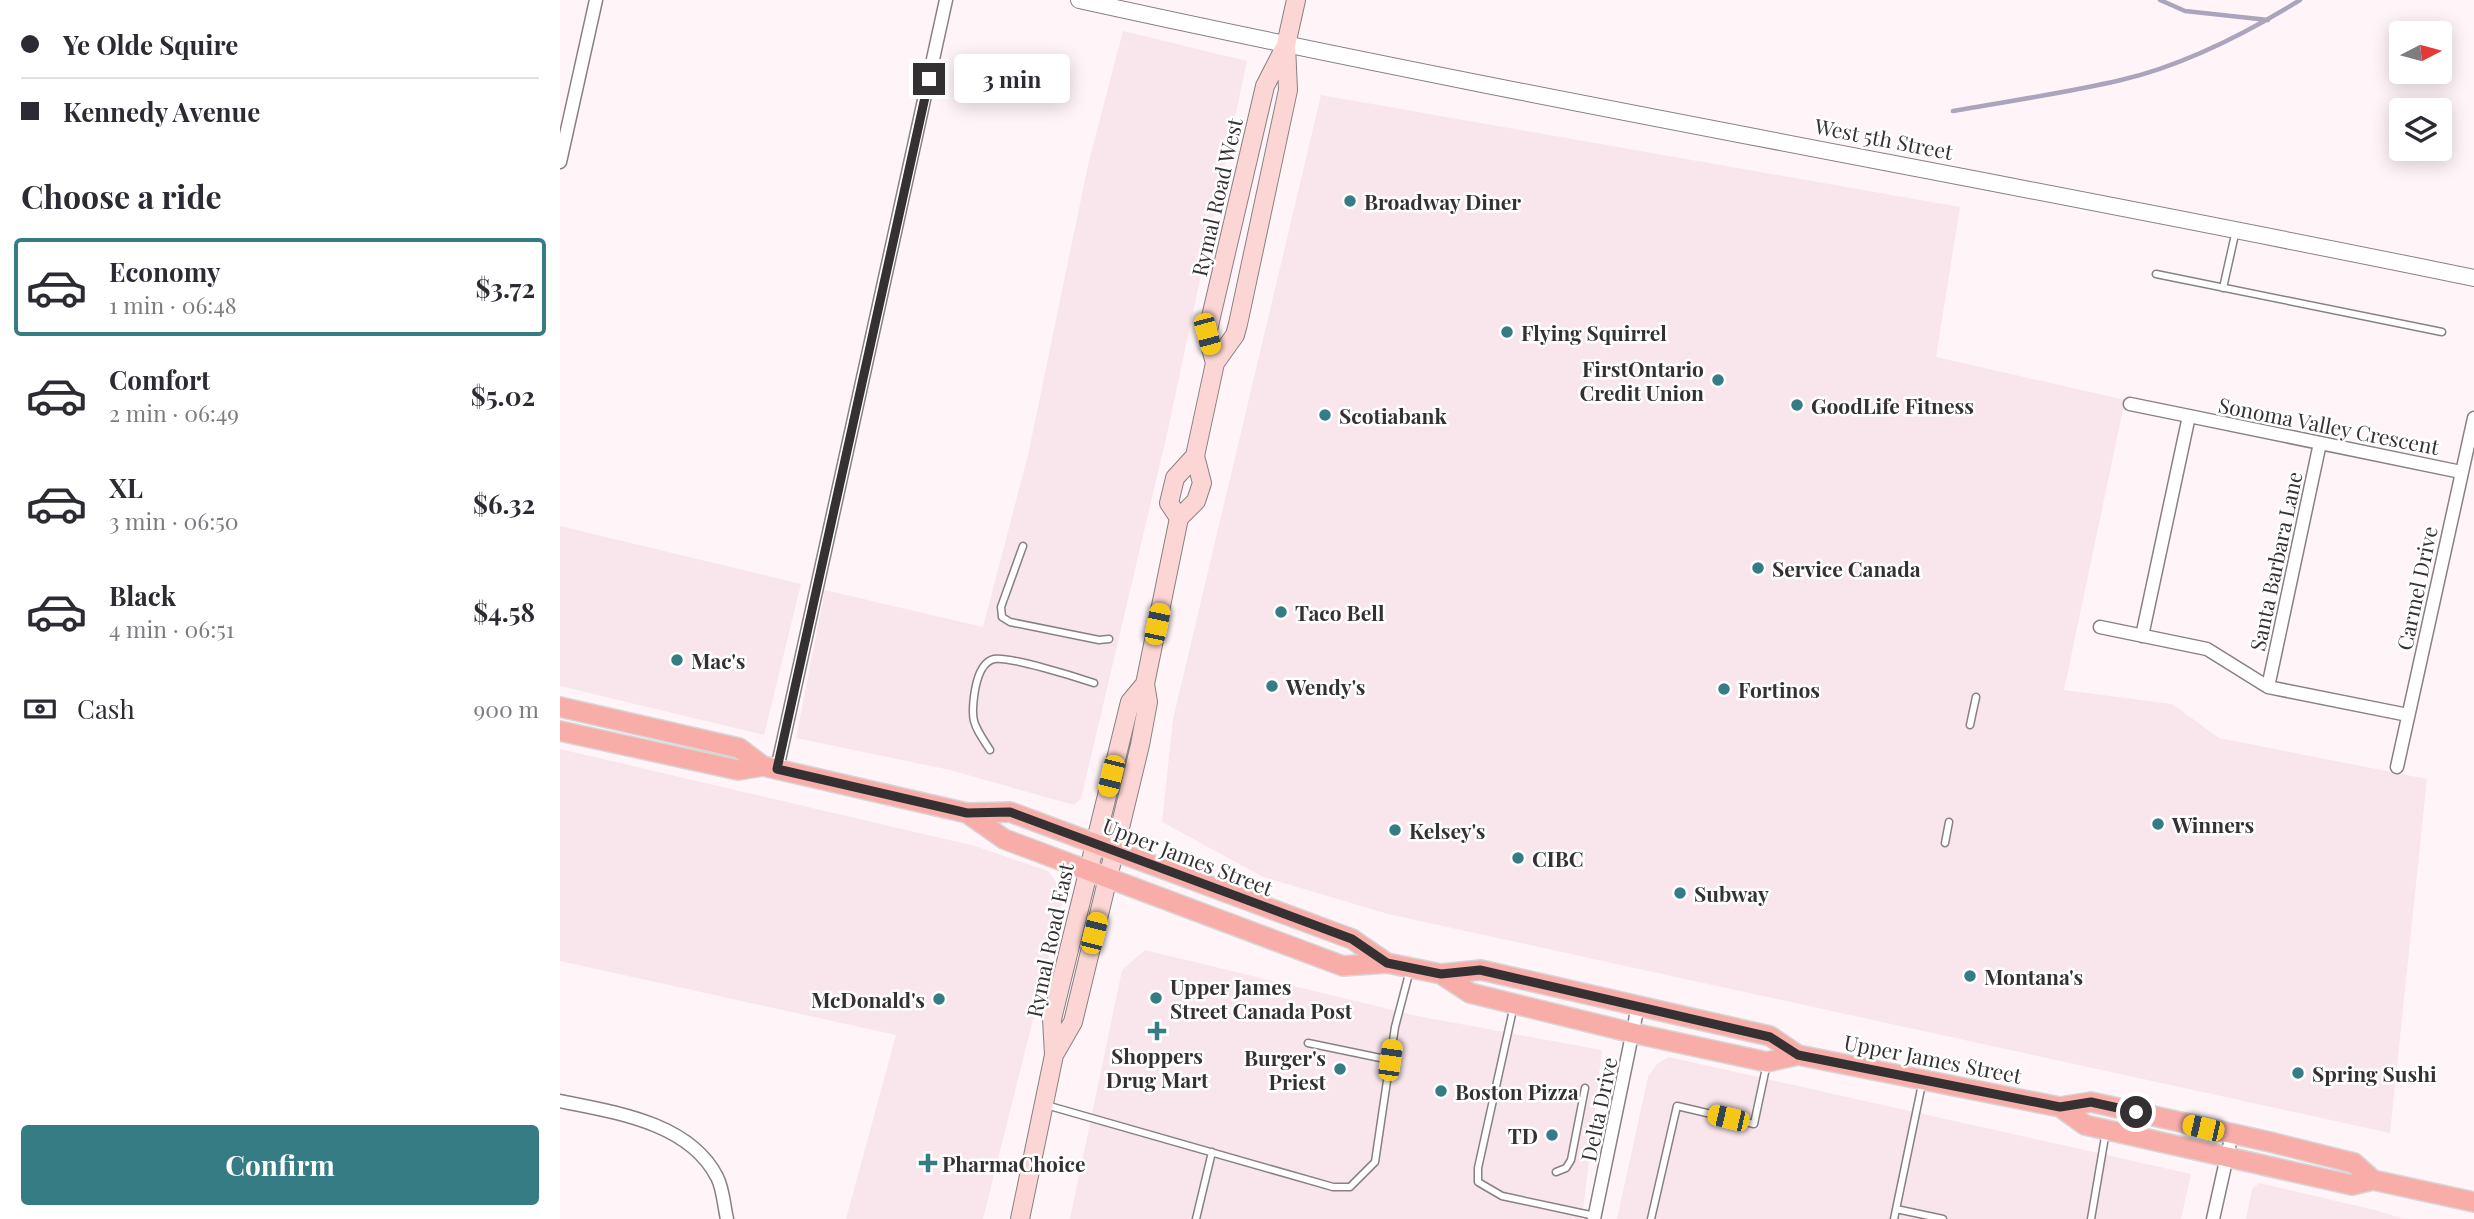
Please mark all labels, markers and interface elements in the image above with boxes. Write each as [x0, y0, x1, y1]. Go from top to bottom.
north arrow [2389, 21, 2452, 84]
map controls [2389, 21, 2452, 161]
text: Ye Olde Squire [63, 27, 238, 62]
callout: 3 min [954, 55, 1069, 104]
route end [913, 63, 945, 95]
text: 3 min [983, 63, 1041, 94]
text: Kennedy Avenue [63, 94, 260, 129]
button: layers [2389, 98, 2452, 161]
street label: West 5th Street [1812, 111, 1956, 165]
street label: Rymal Road West [1184, 115, 1248, 279]
text: Choose a ride [21, 174, 222, 217]
place label: Broadway Diner [1364, 187, 1521, 215]
marker: Broadway Diner [1342, 193, 1358, 209]
text: Economy [109, 254, 220, 289]
icon: car [25, 256, 88, 319]
text: $3.72 [476, 270, 535, 305]
text: 1 min · 06:48 [109, 289, 237, 320]
car [1192, 311, 1223, 357]
place label: Flying Squirrel [1521, 318, 1667, 346]
marker: Flying Squirrel [1499, 324, 1515, 340]
place label: FirstOntario Credit Union [1579, 354, 1704, 406]
text: Comfort [109, 362, 210, 397]
icon: car [25, 364, 88, 427]
marker: FirstOntario Credit Union [1710, 372, 1726, 388]
text: $5.02 [471, 378, 535, 413]
street label: Sonoma Valley Crescent [2216, 390, 2442, 460]
place label: GoodLife Fitness [1811, 391, 1974, 419]
text: 2 min · 06:49 [109, 397, 239, 428]
marker: GoodLife Fitness [1789, 397, 1805, 413]
place label: Scotiabank [1339, 401, 1448, 429]
marker: Scotiabank [1317, 407, 1333, 423]
street label: Santa Barbara Lane [2242, 469, 2308, 653]
text: XL [109, 470, 143, 505]
icon: car [25, 472, 88, 535]
text: $6.32 [473, 486, 535, 521]
text: 3 min · 06:50 [109, 505, 239, 536]
street label: Carmel Drive [2389, 523, 2443, 653]
place label: Service Canada [1772, 554, 1921, 582]
marker: Service Canada [1750, 560, 1766, 576]
text: Black [109, 578, 176, 613]
icon: car [25, 580, 88, 643]
text: $4.58 [473, 594, 535, 629]
place label: Taco Bell [1295, 598, 1385, 626]
car [1143, 601, 1172, 647]
marker: Taco Bell [1273, 604, 1289, 620]
text: 4 min · 06:51 [109, 613, 234, 644]
place label: Mac's [691, 646, 745, 674]
marker: Mac's [669, 652, 685, 668]
place label: Wendy's [1285, 672, 1366, 700]
place label: Fortinos [1738, 675, 1820, 703]
marker: Wendy's [1264, 678, 1280, 694]
marker: Fortinos [1716, 681, 1732, 697]
icon: cash [21, 690, 59, 728]
text: Cash [77, 691, 135, 726]
text: 900 m [474, 693, 539, 724]
car [1096, 753, 1127, 799]
place label: Winners [2171, 810, 2254, 838]
street label: Upper James Street [1099, 811, 1278, 902]
place label: Kelsey's [1409, 816, 1486, 844]
marker: Winners [2150, 816, 2166, 832]
marker: Kelsey's [1387, 822, 1403, 838]
place label: CIBC [1532, 844, 1584, 872]
marker: CIBC [1510, 850, 1526, 866]
street label: Rymal Road East [1019, 860, 1079, 1020]
place label: Subway [1694, 879, 1769, 907]
marker: Subway [1672, 885, 1688, 901]
car [1079, 910, 1110, 956]
place label: Montana's [1984, 962, 2083, 990]
marker: Montana's [1962, 968, 1978, 984]
place label: Upper James Street Canada Post [1170, 972, 1353, 1024]
place label: McDonald's [811, 985, 925, 1013]
marker: Upper James Street Canada Post [1148, 990, 1164, 1006]
marker: McDonald's [931, 991, 947, 1007]
marker: Shoppers Drug Mart [1149, 1023, 1165, 1039]
street label: Upper James Street [1842, 1027, 2025, 1089]
car [1377, 1038, 1404, 1082]
place label: Shoppers Drug Mart [1106, 1041, 1209, 1093]
place label: Burger's Priest [1244, 1043, 1327, 1095]
street label: Delta Drive [1573, 1054, 1623, 1164]
place label: Spring Sushi [2312, 1059, 2437, 1087]
marker: Burger's Priest [1332, 1061, 1348, 1077]
marker: Spring Sushi [2290, 1065, 2306, 1081]
place label: Boston Pizza [1455, 1077, 1579, 1105]
marker: Boston Pizza [1433, 1083, 1449, 1099]
route start [2120, 1096, 2152, 1128]
car [1706, 1103, 1751, 1133]
car [2181, 1113, 2226, 1143]
place label: TD [1508, 1121, 1538, 1149]
button: Confirm [21, 1125, 539, 1205]
marker: TD [1544, 1127, 1560, 1143]
place label: PharmaChoice [942, 1149, 1086, 1177]
marker: PharmaChoice [920, 1155, 936, 1171]

